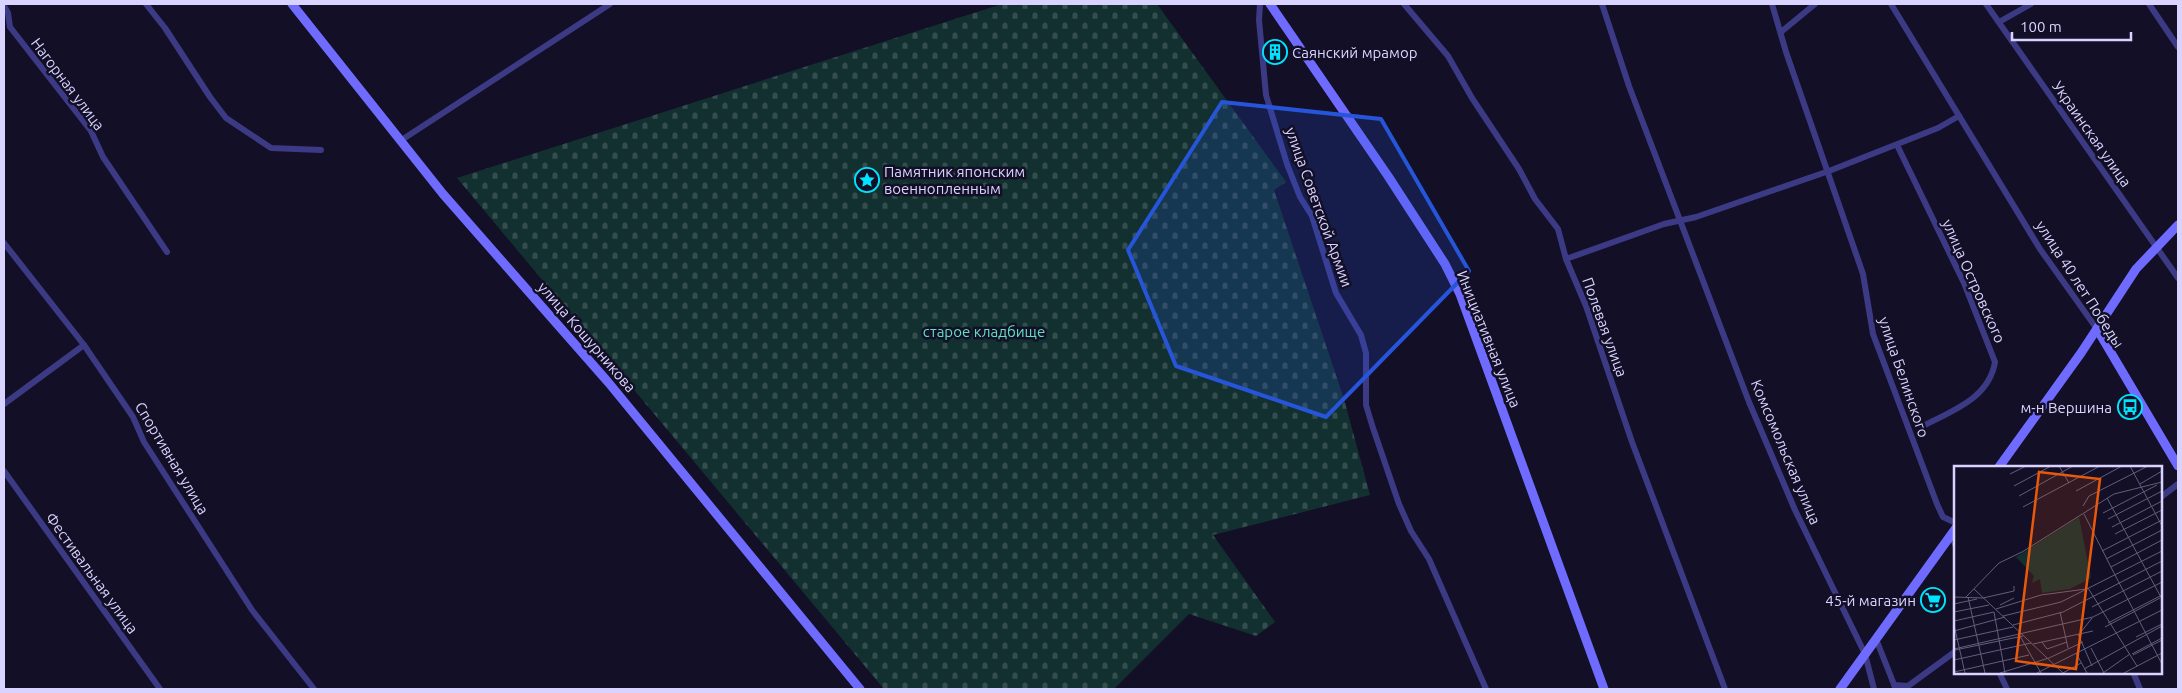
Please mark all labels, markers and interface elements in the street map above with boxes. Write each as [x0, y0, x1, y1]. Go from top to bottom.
scale bar [2012, 10, 2131, 42]
text: 100 m [2020, 18, 2062, 35]
street label: Нагорная улица [28, 35, 108, 133]
building icon: Саянский мрамор [1262, 39, 1288, 65]
place label: Саянский мрамор [1292, 44, 1418, 61]
street label: Украинская улица [2049, 78, 2135, 190]
street label: улица Советской Армии [1282, 125, 1356, 289]
place label: Памятник японским военнопленным [884, 163, 1025, 197]
place icon: Памятник японским военнопленным [854, 167, 880, 193]
street label: улица Островского [1939, 216, 2009, 346]
street label: улица 40 лет Победы [2033, 217, 2127, 351]
street label: Инициативная улица [1454, 268, 1524, 410]
street label: Полевая улица [1579, 275, 1631, 379]
street label: улица Кошурникова [535, 279, 639, 395]
street label: улица Белинского [1875, 314, 1933, 440]
park label: старое кладбище [923, 323, 1045, 340]
street label: Комсомольская улица [1748, 377, 1824, 527]
bus stop icon: м-н Вершина [2117, 394, 2143, 420]
street label: Спортивная улица [132, 399, 212, 517]
place label: м-н Вершина [2020, 399, 2112, 416]
inset map [1954, 466, 2162, 673]
street label: Фестивальная улица [42, 509, 142, 637]
supermarket icon: 45-й магазин [1920, 587, 1946, 613]
place label: 45-й магазин [1825, 592, 1916, 609]

